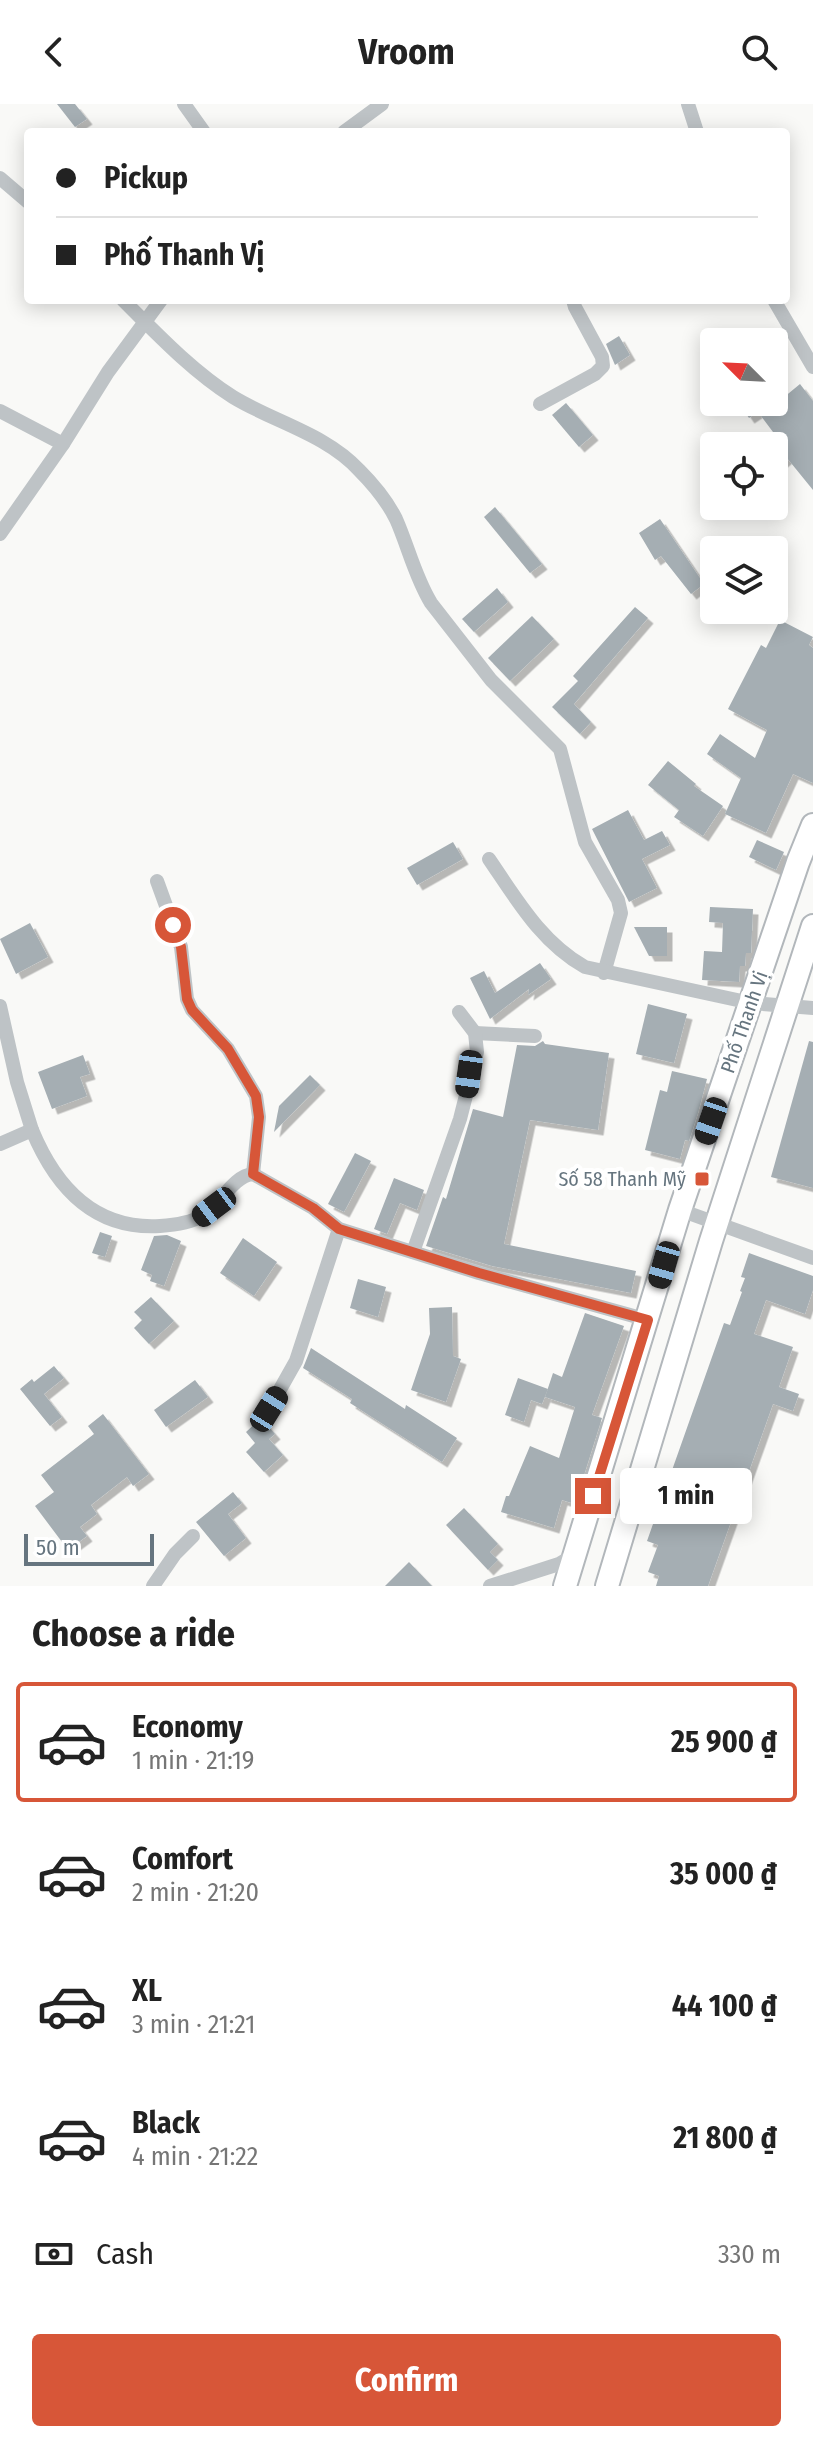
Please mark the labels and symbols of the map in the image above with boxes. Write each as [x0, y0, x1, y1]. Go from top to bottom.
north arrow [700, 328, 788, 416]
route start [155, 907, 191, 943]
street label: Phố Thanh Vị [715, 968, 773, 1076]
car [454, 1049, 484, 1099]
car [692, 1094, 730, 1148]
place label: Số 58 Thanh Mỹ [558, 1167, 686, 1191]
marker: Số 58 Thanh Mỹ [693, 1170, 711, 1188]
car [188, 1183, 240, 1231]
car [646, 1239, 682, 1291]
car [246, 1382, 292, 1436]
callout: 1 min [621, 1468, 753, 1524]
route end [575, 1478, 611, 1514]
scale bar [24, 1530, 154, 1566]

